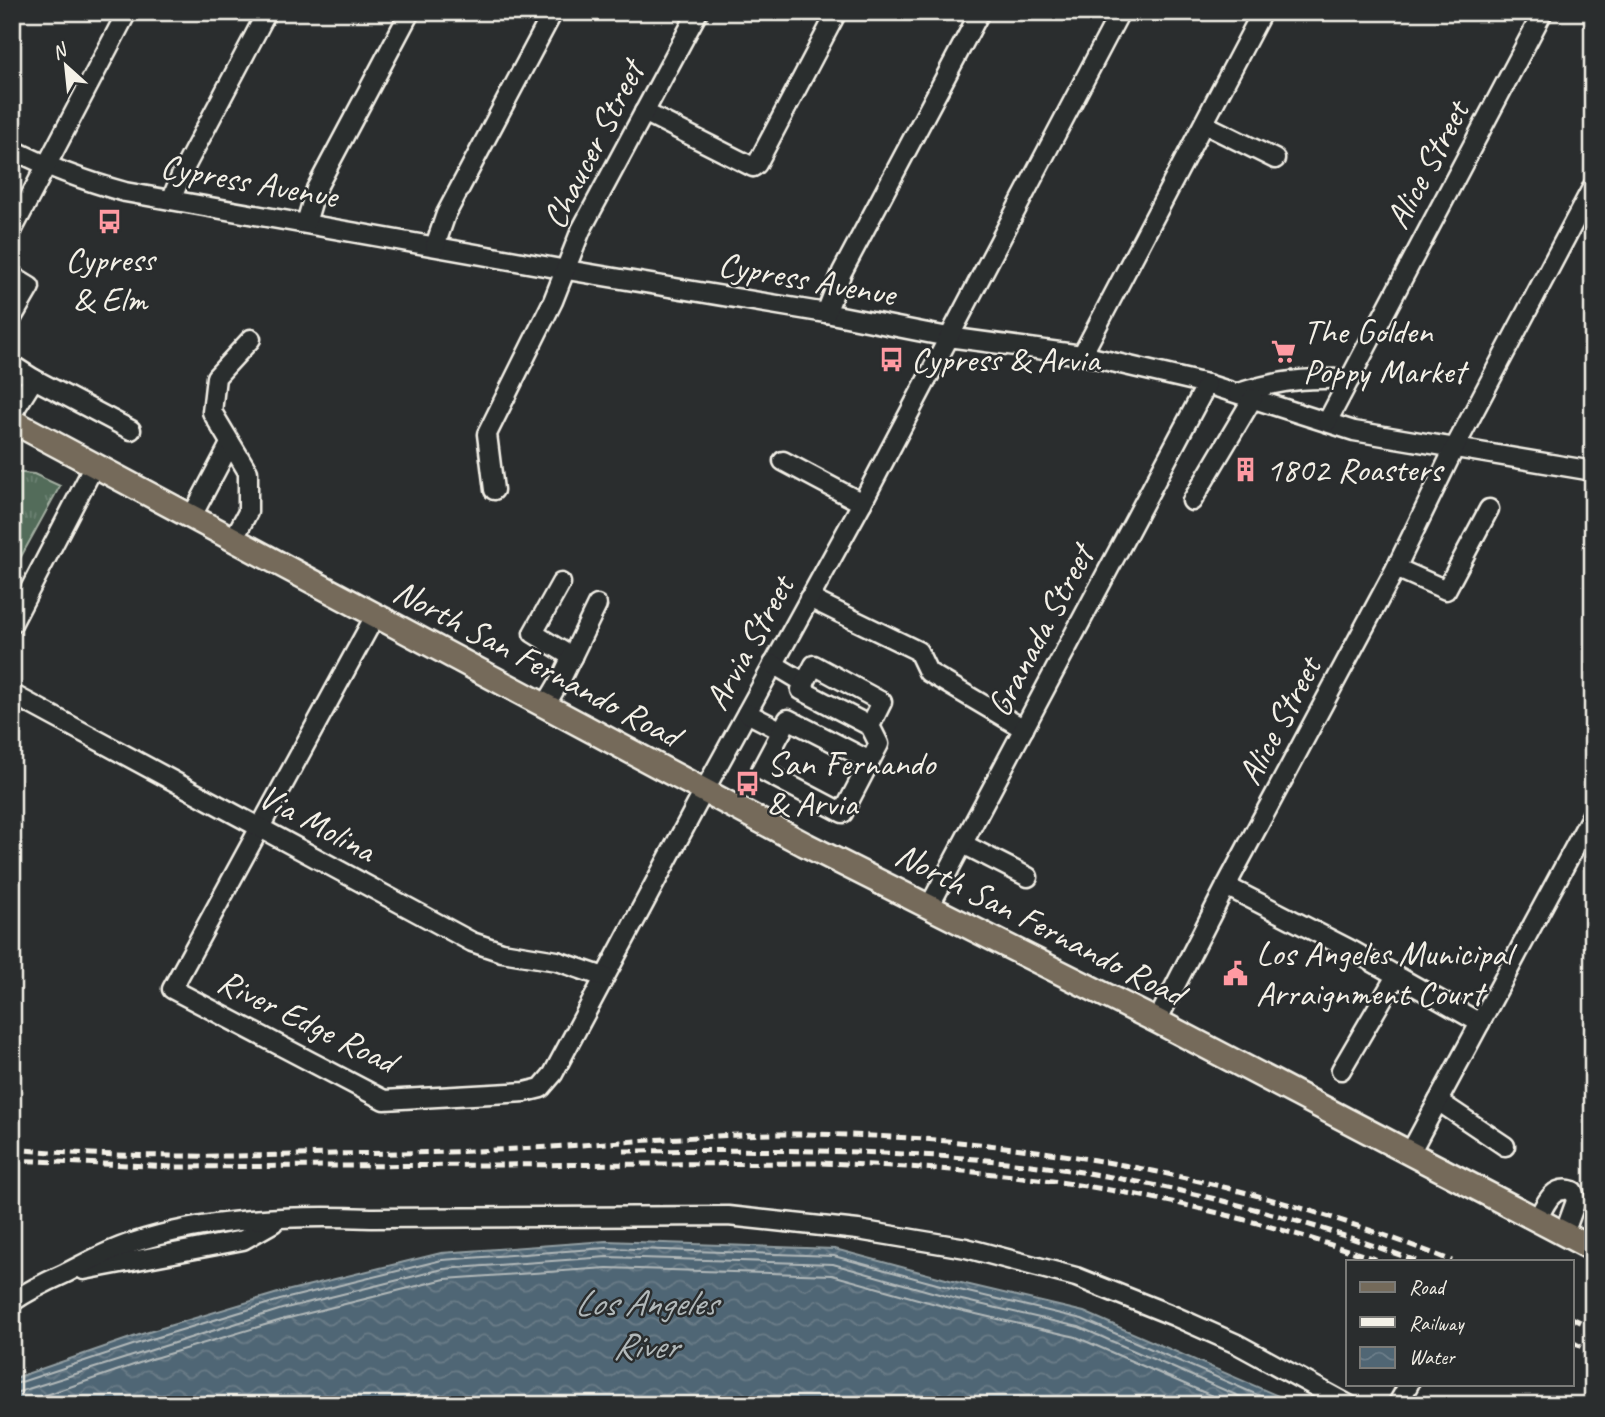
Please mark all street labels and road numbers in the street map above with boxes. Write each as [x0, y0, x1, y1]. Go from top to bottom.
street label: Chaucer Street [532, 50, 656, 236]
street label: Alice Street [1375, 91, 1481, 236]
street label: Cypress Avenue [157, 143, 343, 219]
street label: Cypress Avenue [715, 241, 901, 317]
street label: Granada Street [976, 534, 1106, 724]
street label: Arvia Street [694, 565, 806, 718]
street label: North San Fernando Road [386, 568, 693, 760]
street label: Alice Street [1227, 647, 1333, 792]
street label: Via Molina [251, 774, 385, 873]
street label: North San Fernando Road [888, 832, 1197, 1019]
street label: River Edge Road [210, 959, 408, 1086]

